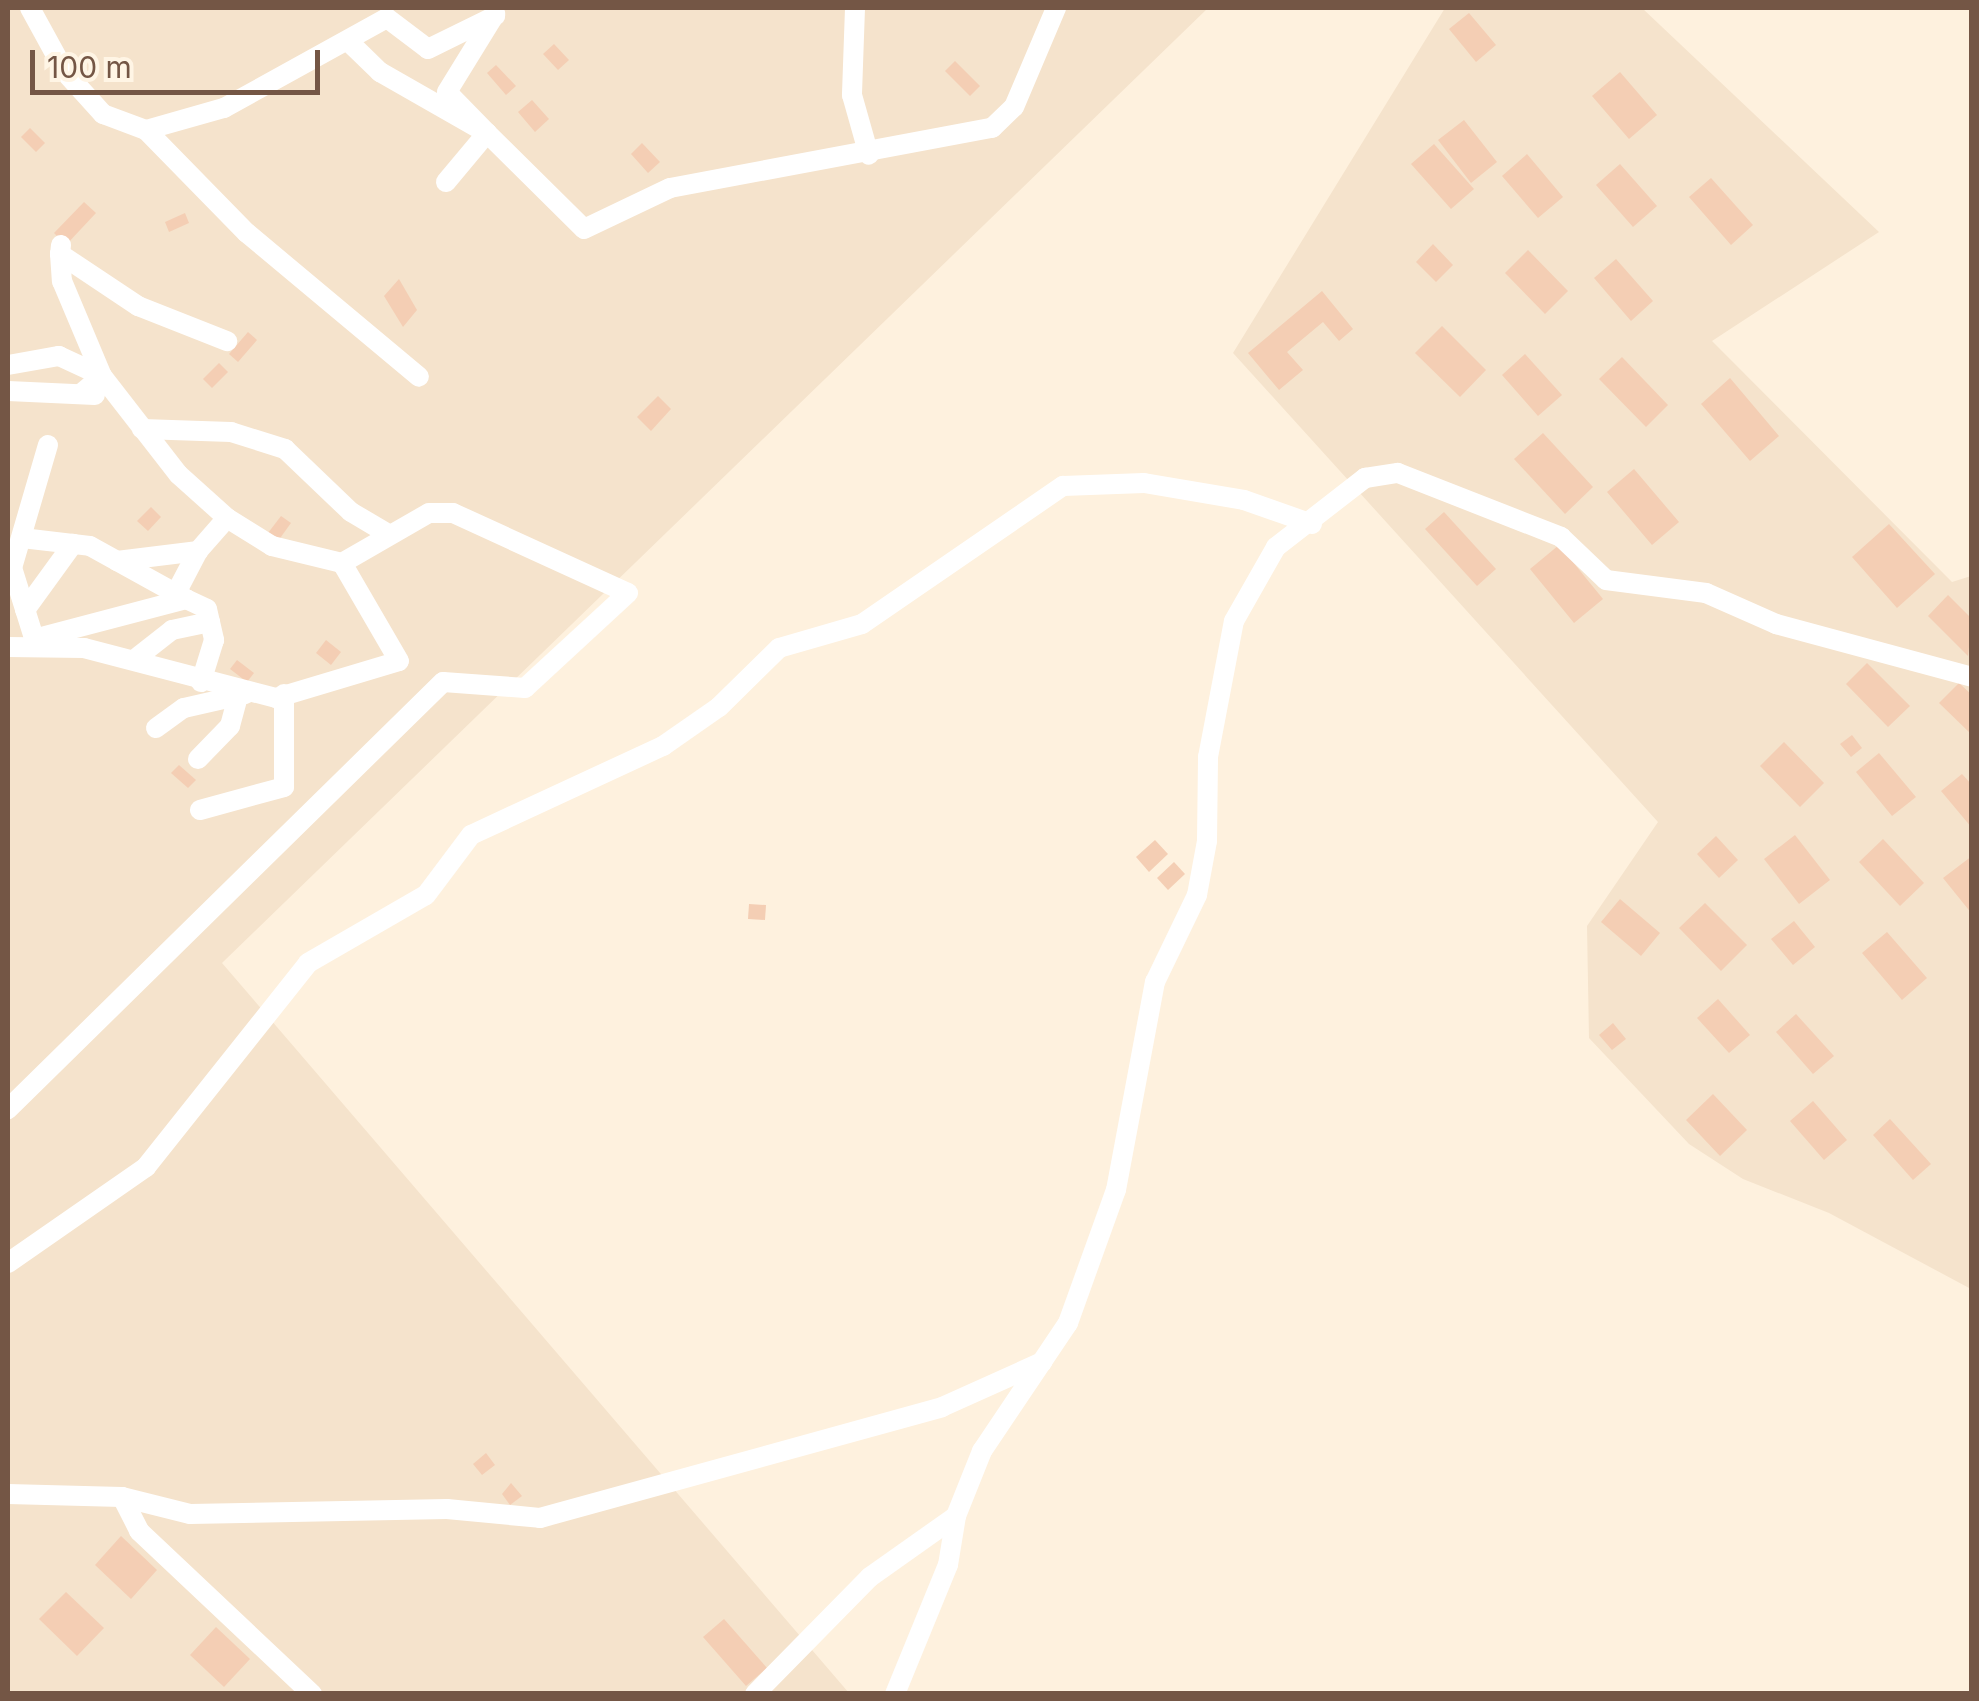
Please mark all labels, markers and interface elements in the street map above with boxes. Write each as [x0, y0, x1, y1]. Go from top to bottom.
scale bar [35, 30, 325, 92]
text: 100 m [47, 49, 132, 85]

